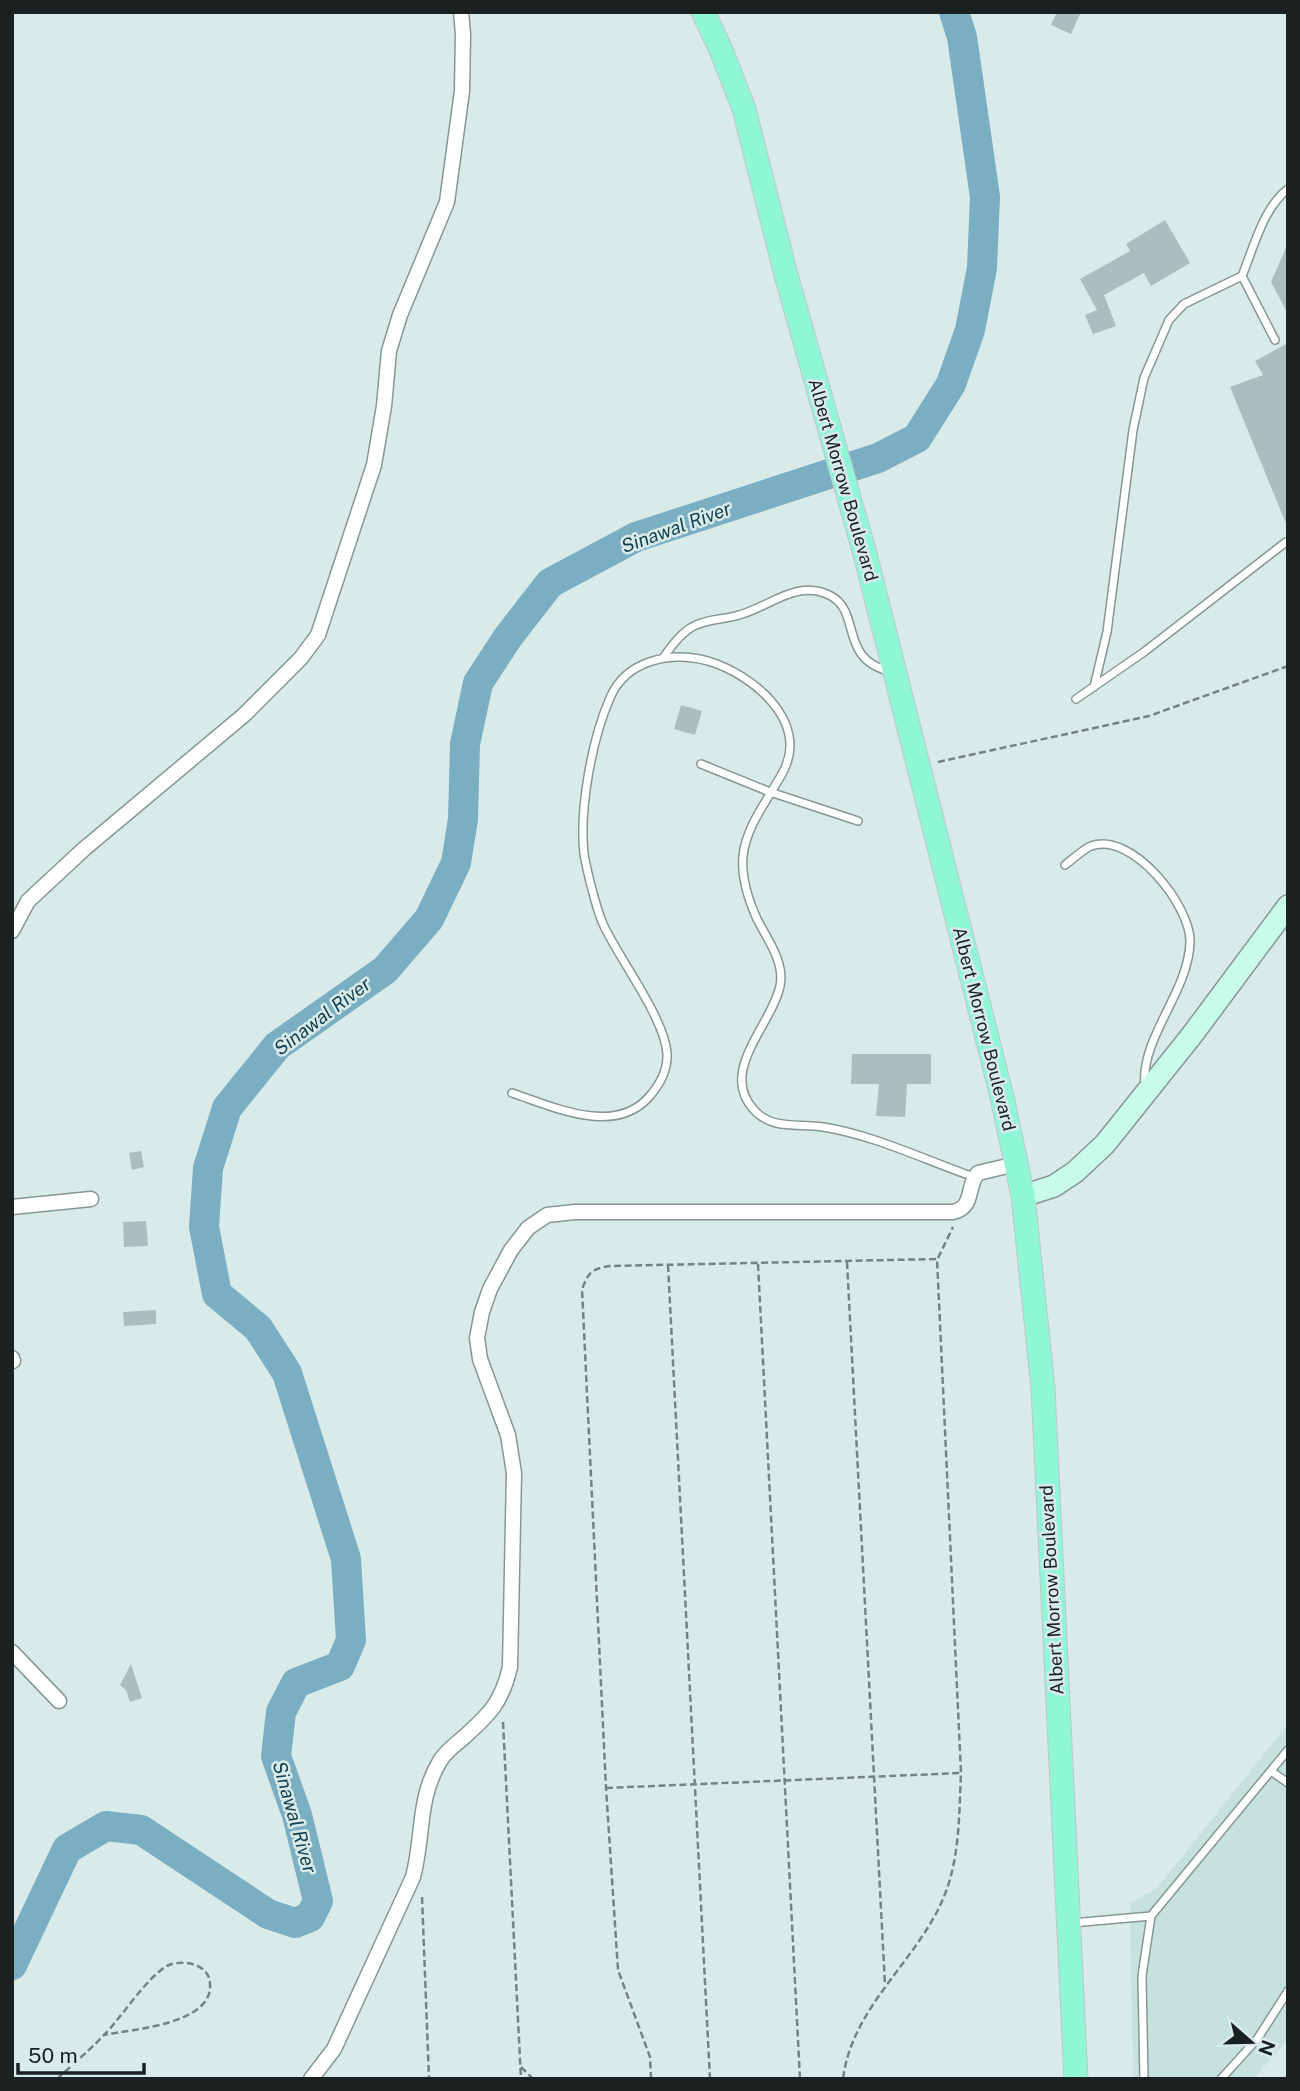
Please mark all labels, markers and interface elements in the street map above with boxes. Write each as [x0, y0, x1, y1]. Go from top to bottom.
street label: Albert Morrow Boulevard [804, 376, 882, 584]
water label: Sinawal River [618, 497, 735, 557]
street label: Albert Morrow Boulevard [949, 925, 1020, 1133]
water label: Sinawal River [269, 972, 375, 1059]
street label: Albert Morrow Boulevard [1036, 1485, 1067, 1695]
water label: Sinawal River [269, 1759, 322, 1876]
north arrow [1216, 2007, 1286, 2077]
scale bar [18, 2032, 144, 2076]
text: N [1254, 2037, 1280, 2059]
text: 50 m [28, 2043, 78, 2068]

